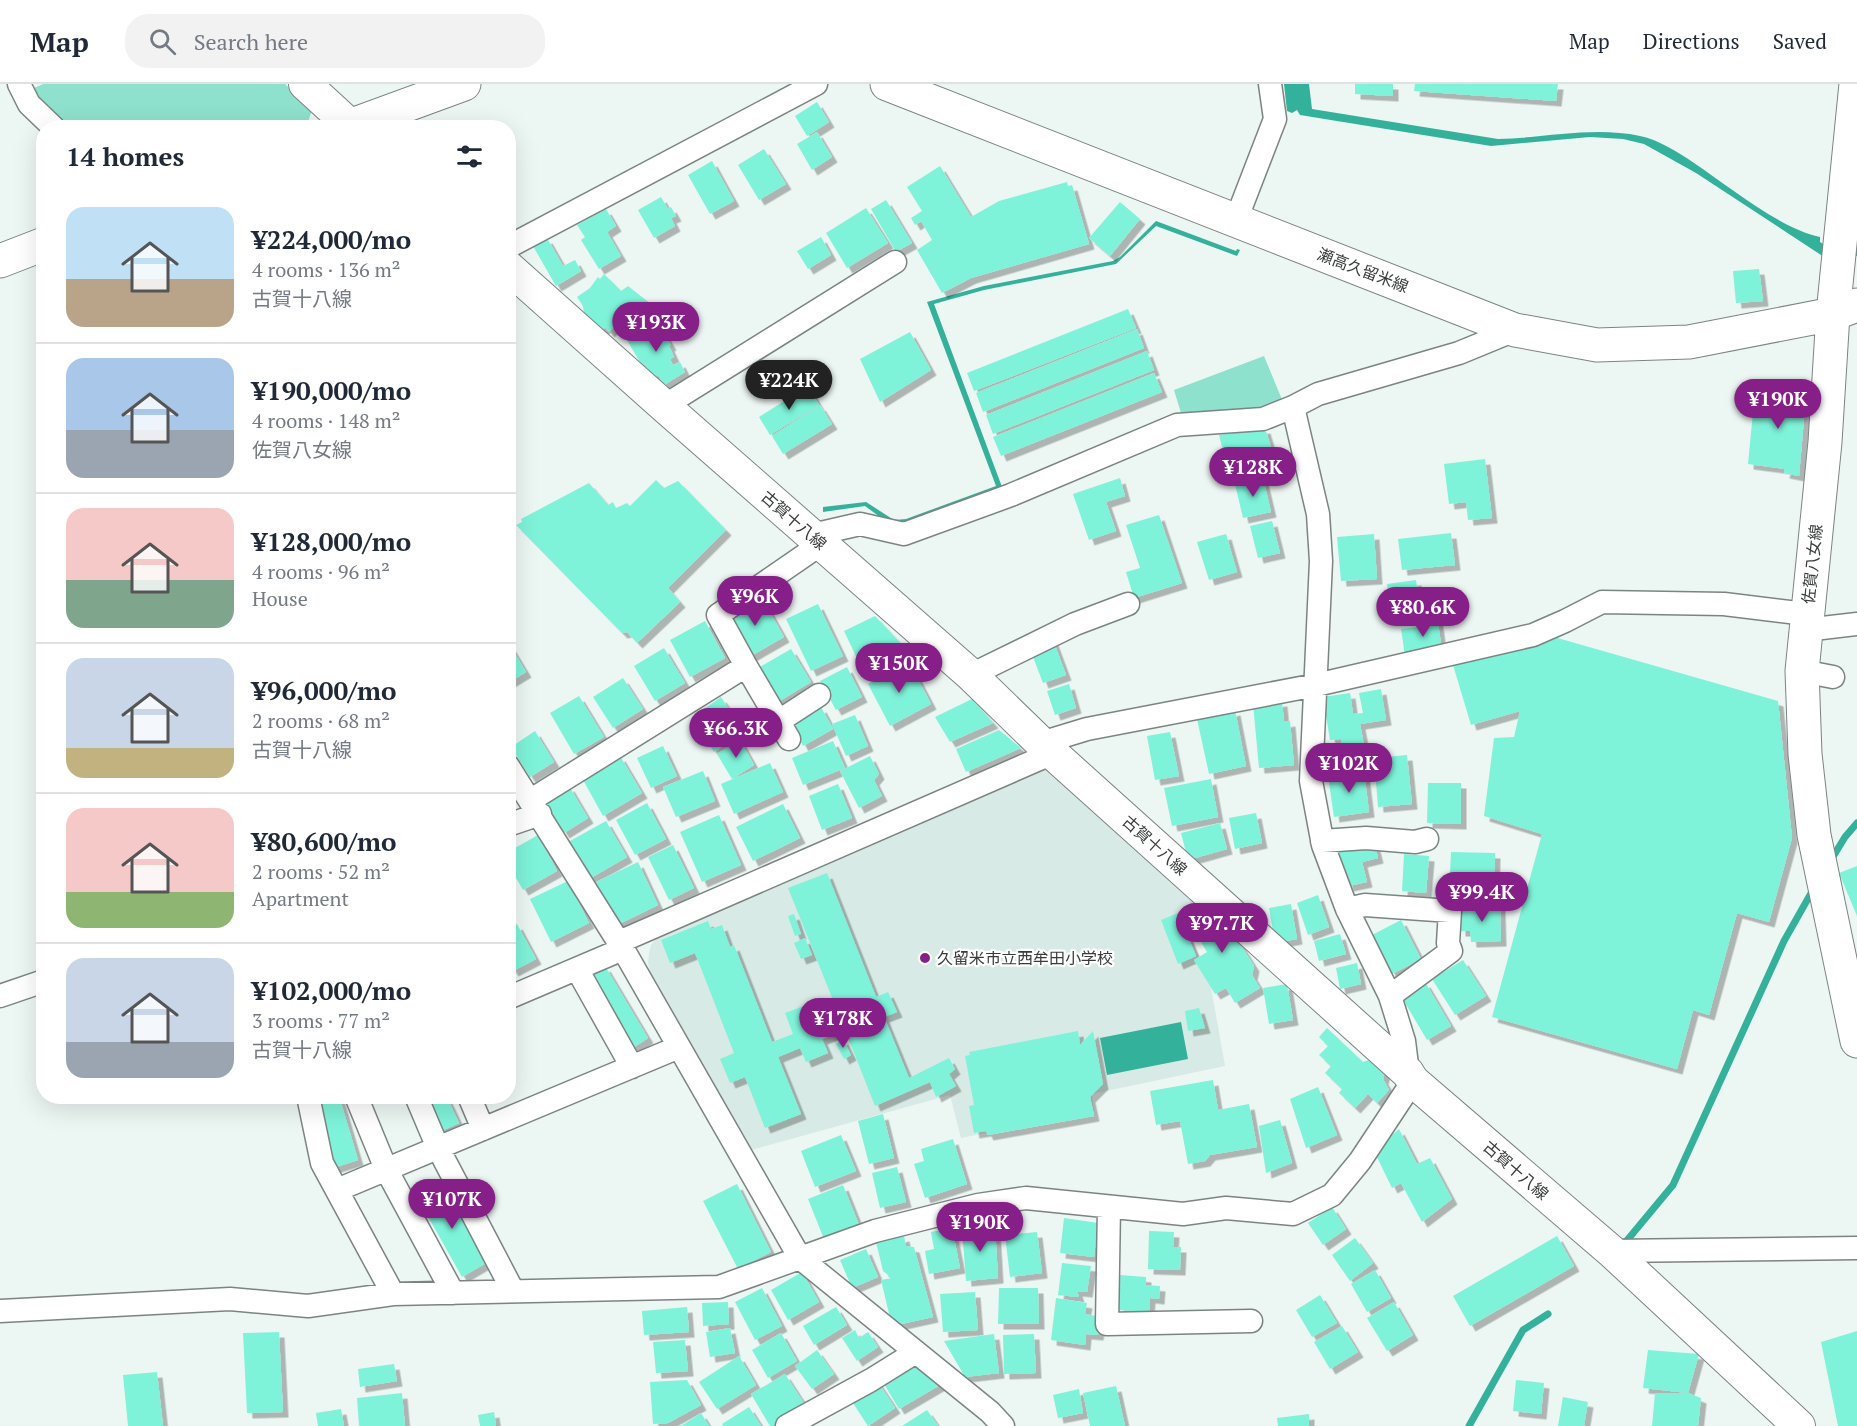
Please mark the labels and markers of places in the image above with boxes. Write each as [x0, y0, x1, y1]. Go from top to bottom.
pin: ¥193K [614, 302, 698, 353]
pin: ¥224K [747, 360, 831, 411]
pin: ¥190K [1736, 379, 1820, 430]
pin: ¥128K [1211, 447, 1295, 498]
pin: ¥96K [719, 576, 791, 627]
pin: ¥80.6K [1374, 587, 1472, 638]
pin: ¥150K [857, 643, 941, 694]
pin: ¥66.3K [687, 708, 785, 759]
pin: ¥102K [1307, 743, 1391, 794]
pin: ¥99.4K [1433, 872, 1531, 923]
pin: ¥97.7K [1173, 903, 1271, 954]
place label: 久留米市立西牟田小学校 [937, 947, 1113, 969]
marker: 久留米市立西牟田小学校 [918, 951, 932, 965]
pin: ¥178K [801, 998, 885, 1049]
pin: ¥107K [410, 1179, 494, 1230]
pin: ¥190K [938, 1202, 1022, 1253]

